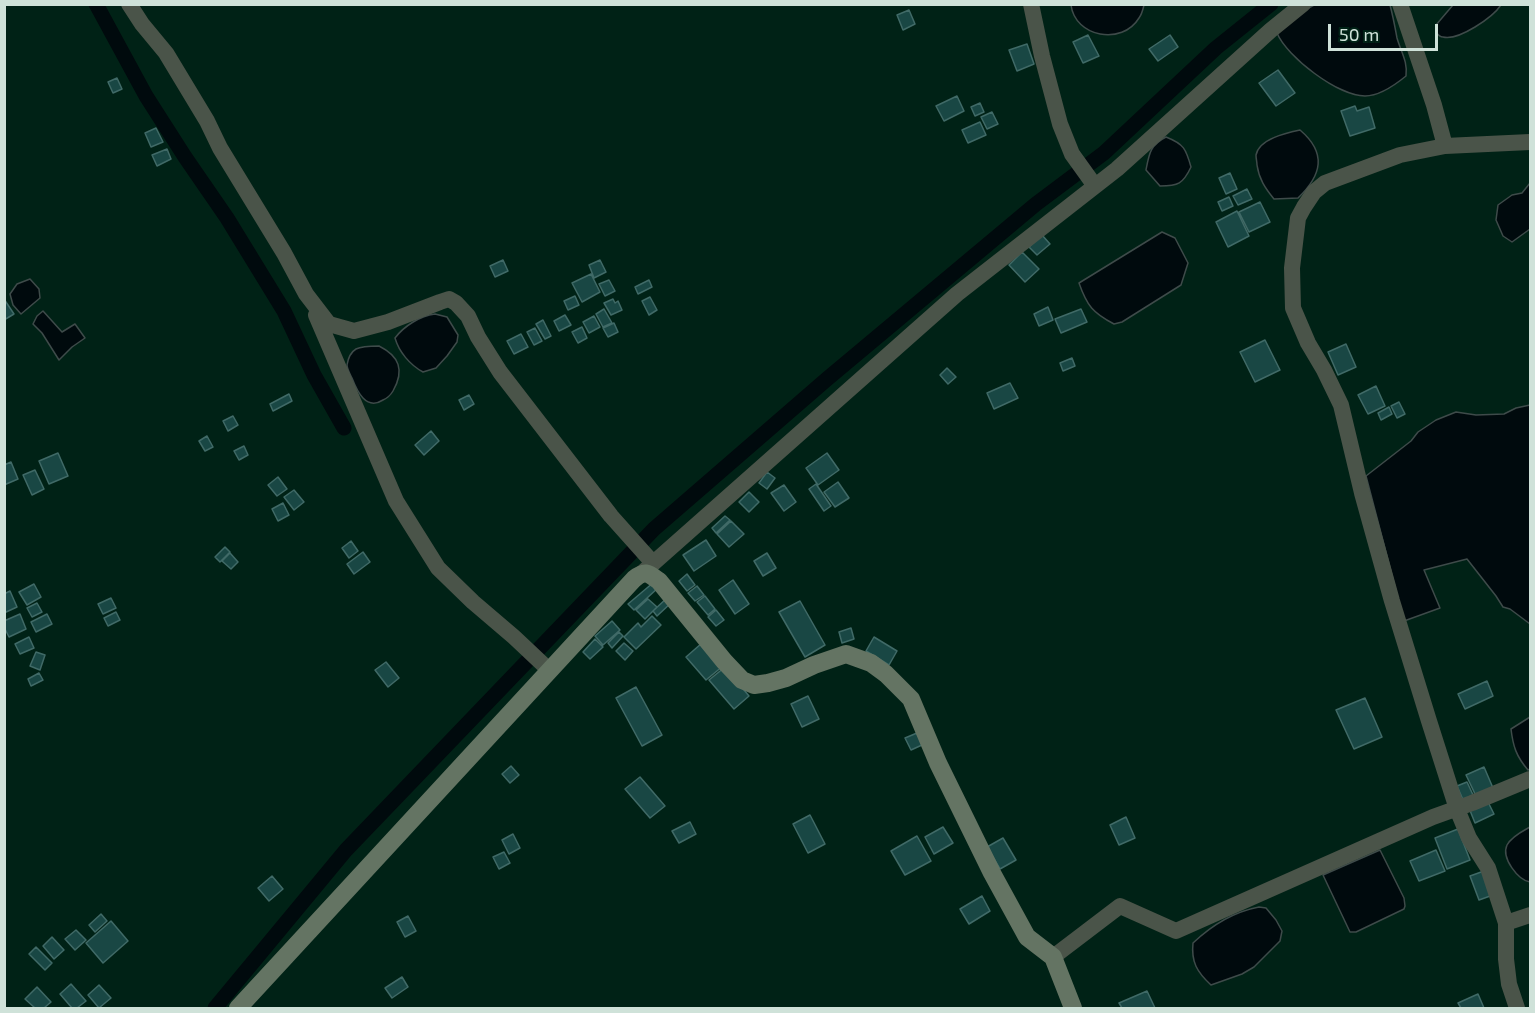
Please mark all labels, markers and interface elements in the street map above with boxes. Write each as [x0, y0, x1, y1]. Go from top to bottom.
scale bar [1331, 12, 1440, 50]
text: 50 m [1339, 23, 1379, 45]

